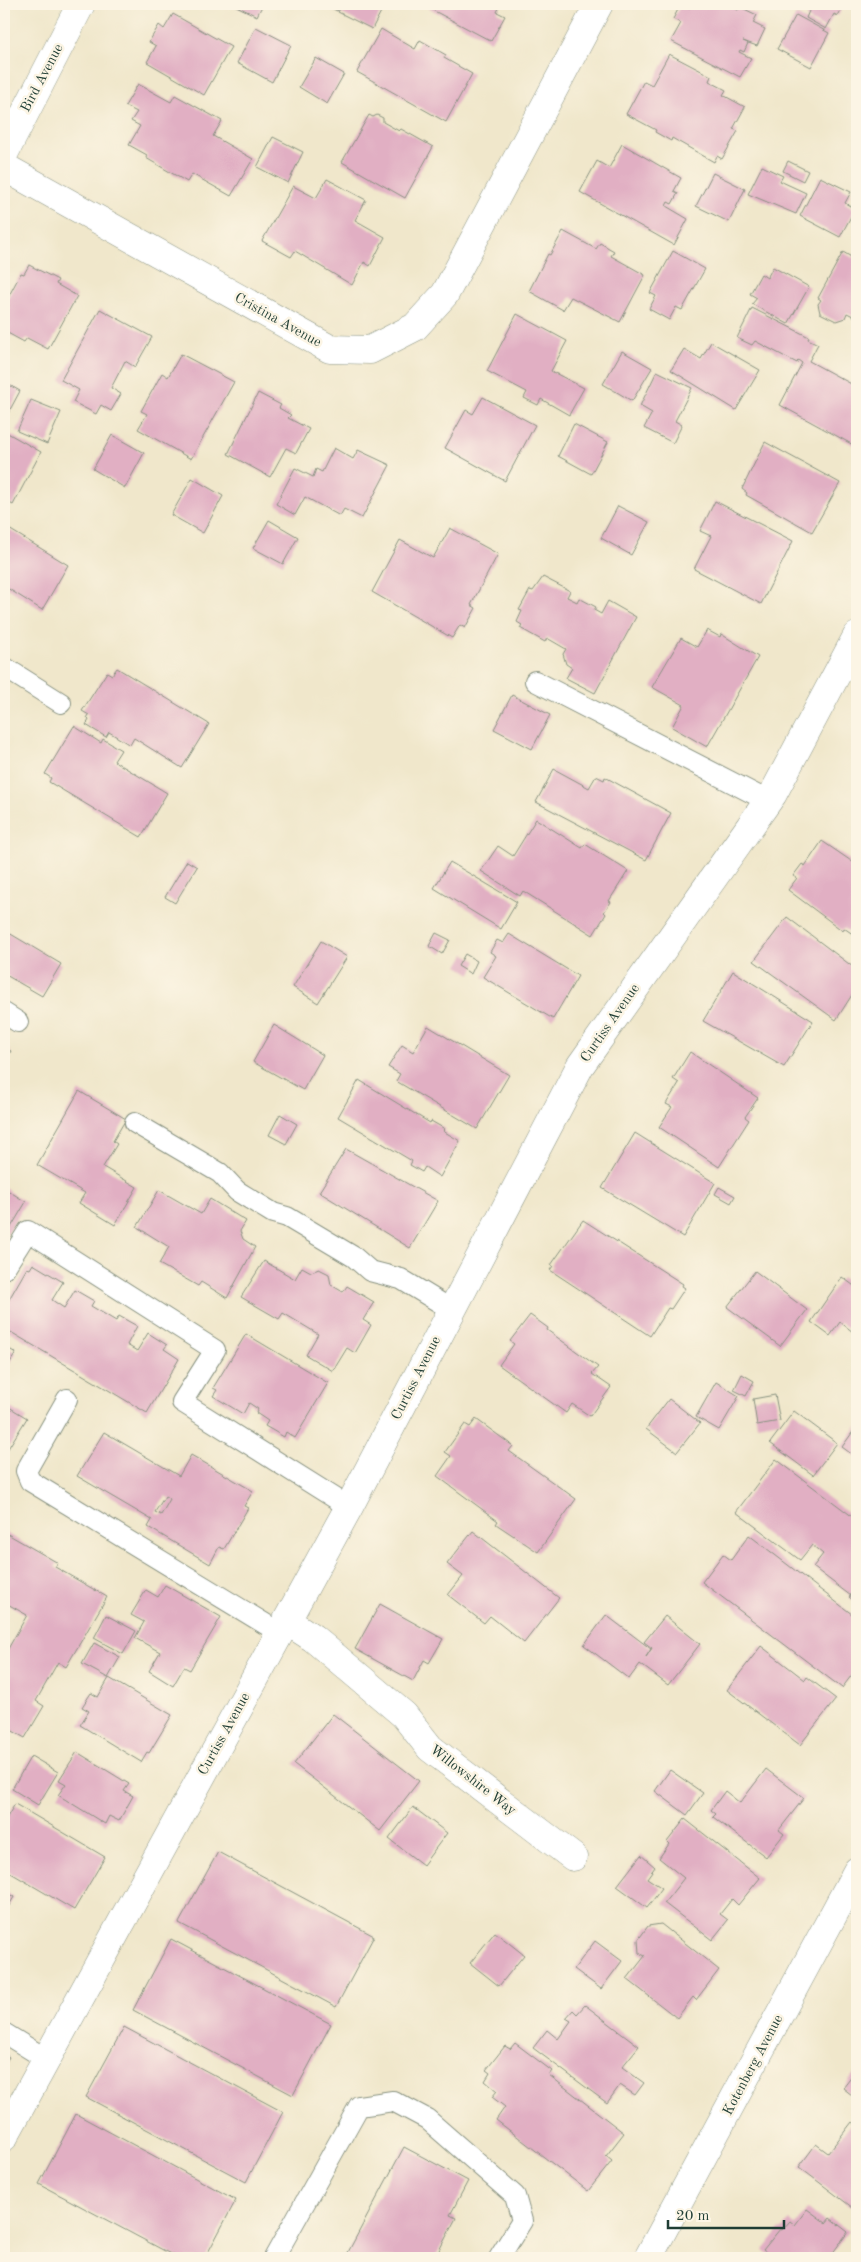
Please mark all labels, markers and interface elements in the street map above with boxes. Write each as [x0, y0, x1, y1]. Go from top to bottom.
street label: Bird Avenue [18, 42, 66, 114]
street label: Cristina Avenue [232, 290, 324, 350]
street label: Curtiss Avenue [578, 981, 642, 1065]
street label: Curtiss Avenue [389, 1334, 443, 1422]
street label: Curtiss Avenue [196, 1690, 252, 1778]
street label: Willowshire Way [427, 1742, 519, 1818]
street label: Kotenberg Avenue [721, 2012, 785, 2118]
scale bar [668, 2197, 785, 2229]
text: 20 m [676, 2209, 710, 2224]

